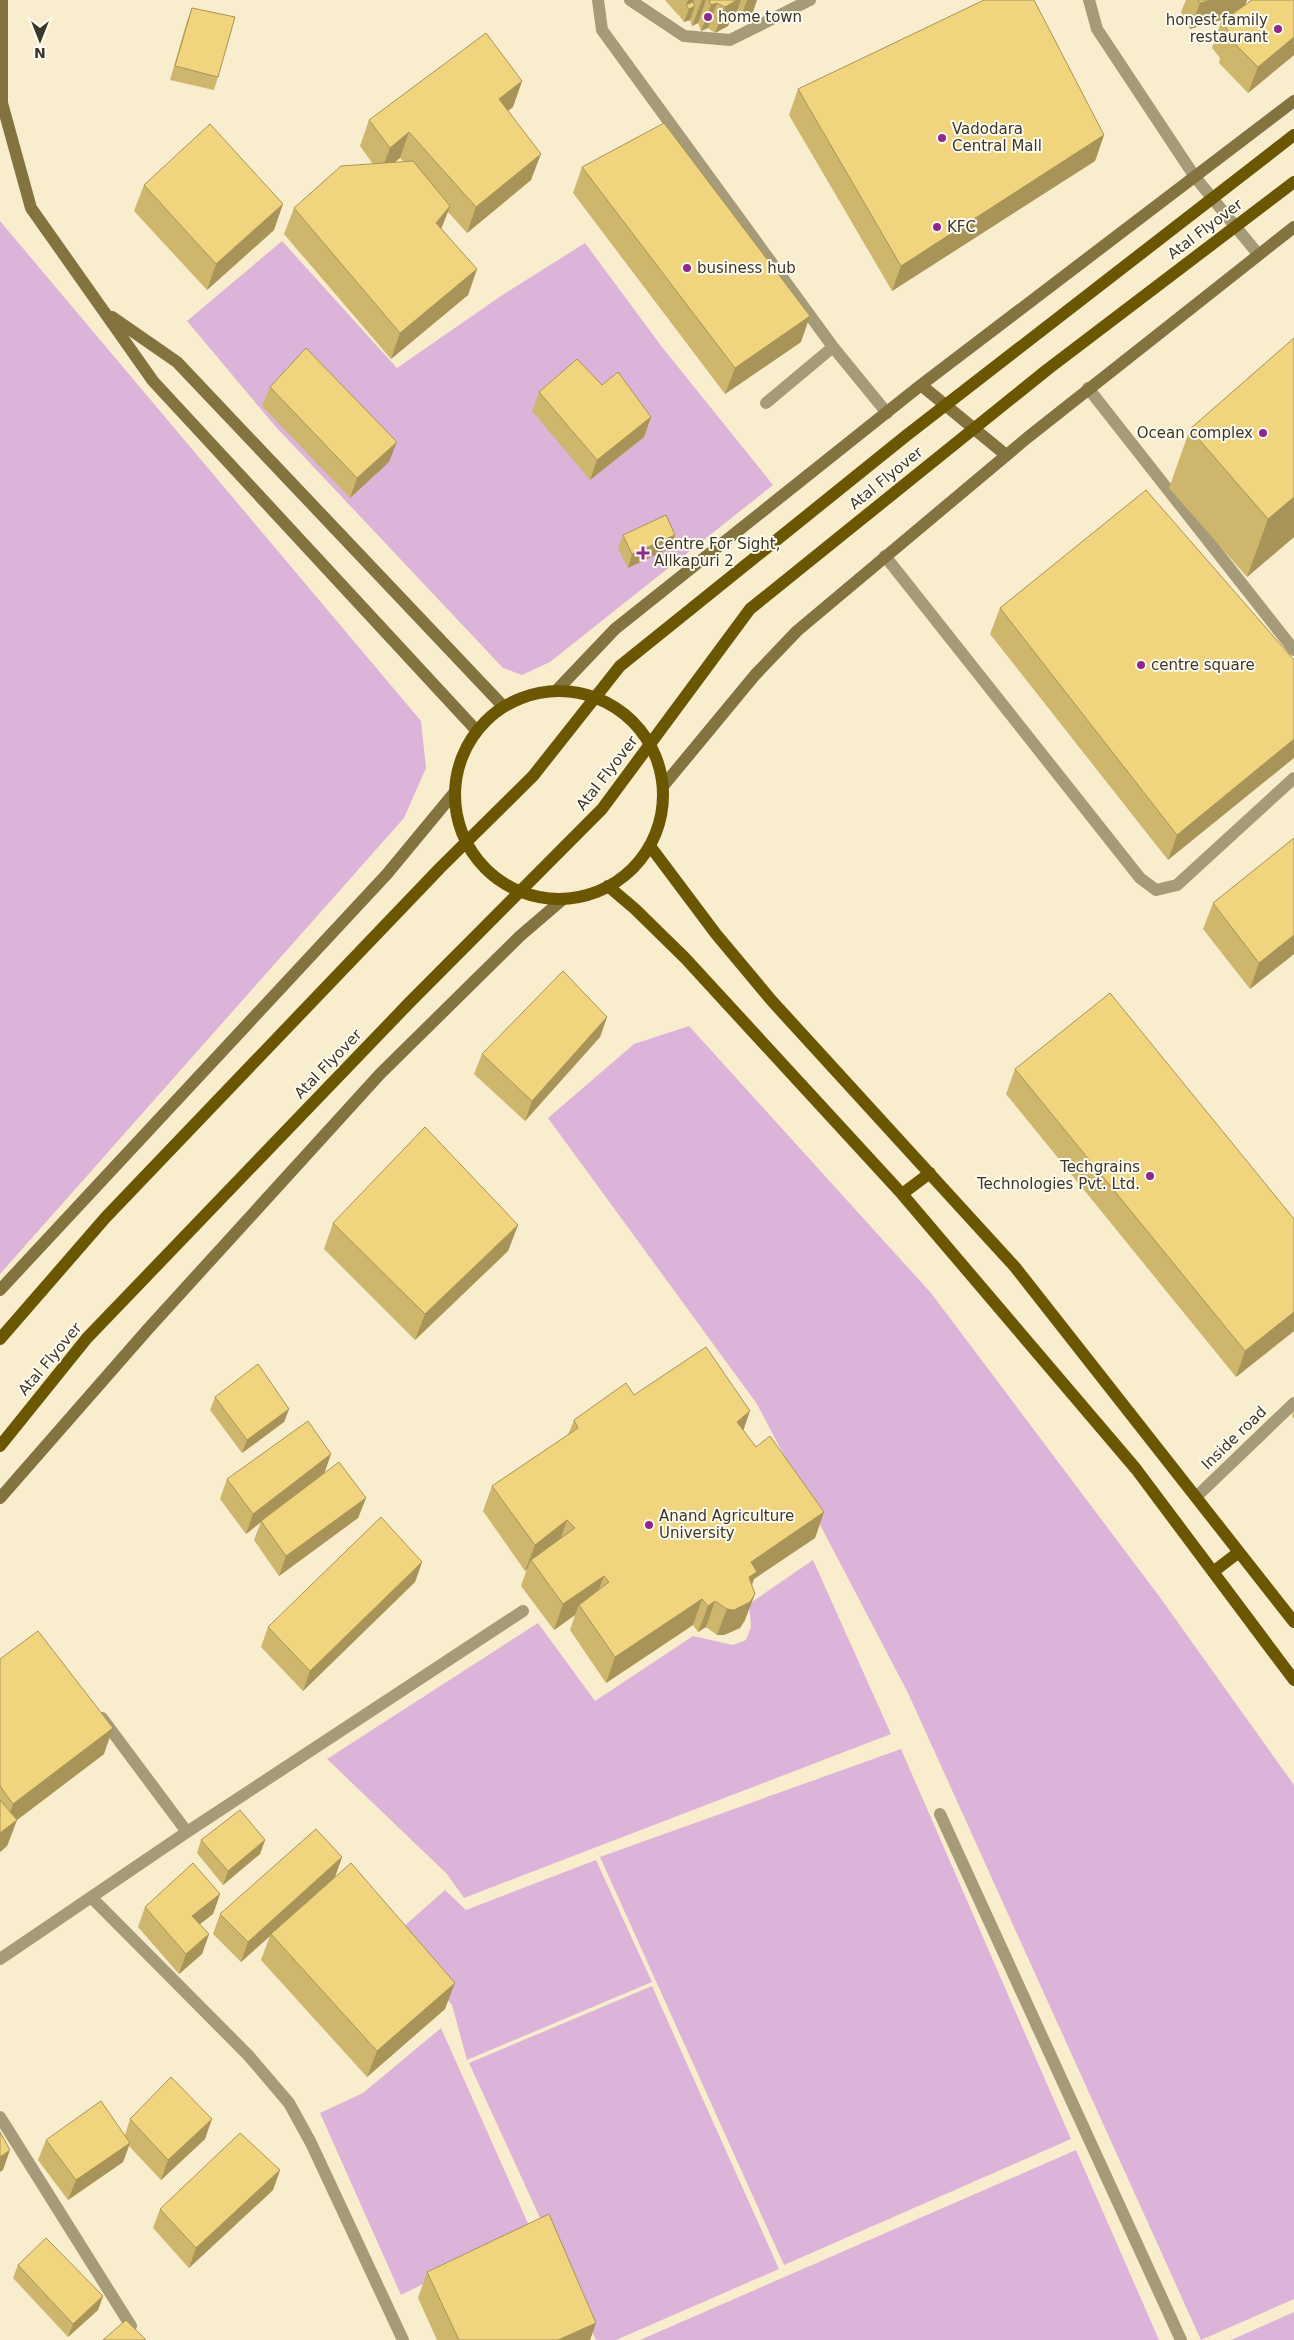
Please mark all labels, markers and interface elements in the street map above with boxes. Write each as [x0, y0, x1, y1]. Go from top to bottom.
place label: home town [718, 8, 802, 26]
marker: home town [702, 11, 714, 23]
place label: honest family restaurant [1166, 11, 1268, 46]
north arrow [15, 15, 65, 65]
marker: honest family restaurant [1272, 23, 1284, 35]
text: N [34, 45, 46, 61]
place label: Vadodara Central Mall [952, 120, 1042, 155]
marker: Vadodara Central Mall [936, 132, 948, 144]
street label: Atal Flyover [1164, 194, 1247, 263]
place label: KFC [947, 218, 976, 236]
marker: KFC [931, 221, 943, 233]
place label: business hub [697, 259, 796, 277]
marker: business hub [681, 262, 693, 274]
place label: Ocean complex [1137, 424, 1253, 442]
marker: Ocean complex [1257, 427, 1269, 439]
street label: Atal Flyover [846, 442, 927, 513]
place label: Centre For Sight, Allkapuri 2 [654, 535, 781, 570]
marker: Centre For Sight, Allkapuri 2 [636, 546, 650, 560]
place label: centre square [1151, 656, 1255, 674]
marker: centre square [1135, 659, 1147, 671]
street label: Atal Flyover [572, 732, 642, 814]
street label: Atal Flyover [291, 1025, 366, 1102]
place label: Techgrains Technologies Pvt. Ltd. [976, 1158, 1140, 1193]
marker: Techgrains Technologies Pvt. Ltd. [1144, 1170, 1156, 1182]
street label: Atal Flyover [14, 1318, 86, 1399]
street label: Inside road [1198, 1403, 1270, 1473]
place label: Anand Agriculture University [659, 1507, 794, 1542]
marker: Anand Agriculture University [643, 1519, 655, 1531]

